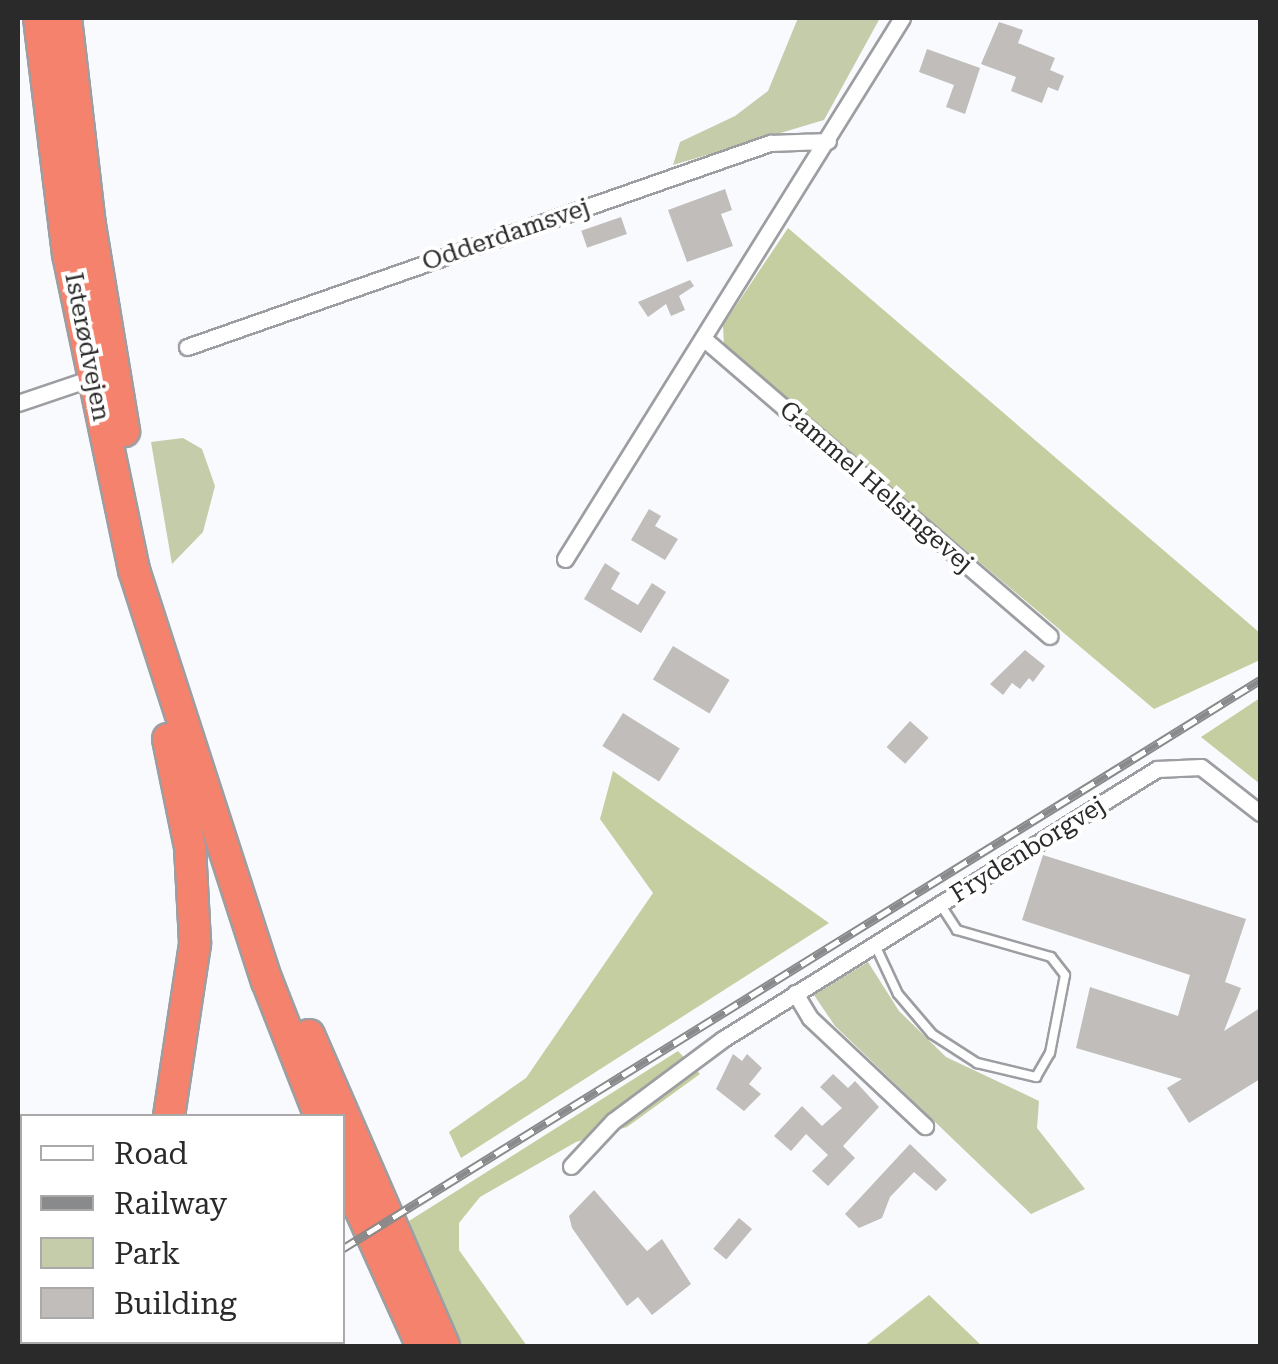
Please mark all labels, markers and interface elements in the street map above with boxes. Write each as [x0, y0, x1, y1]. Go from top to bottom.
street label: Odderdamsvej [418, 192, 594, 278]
street label: Isterødvejen [58, 270, 116, 424]
street label: Gammel Helsingevej [773, 395, 979, 579]
street label: Frydenborgvej [945, 791, 1111, 909]
legend [20, 1114, 345, 1344]
text: Road [114, 1136, 188, 1171]
text: Railway [114, 1186, 227, 1221]
text: Park [114, 1236, 180, 1271]
text: Building [114, 1286, 237, 1321]

